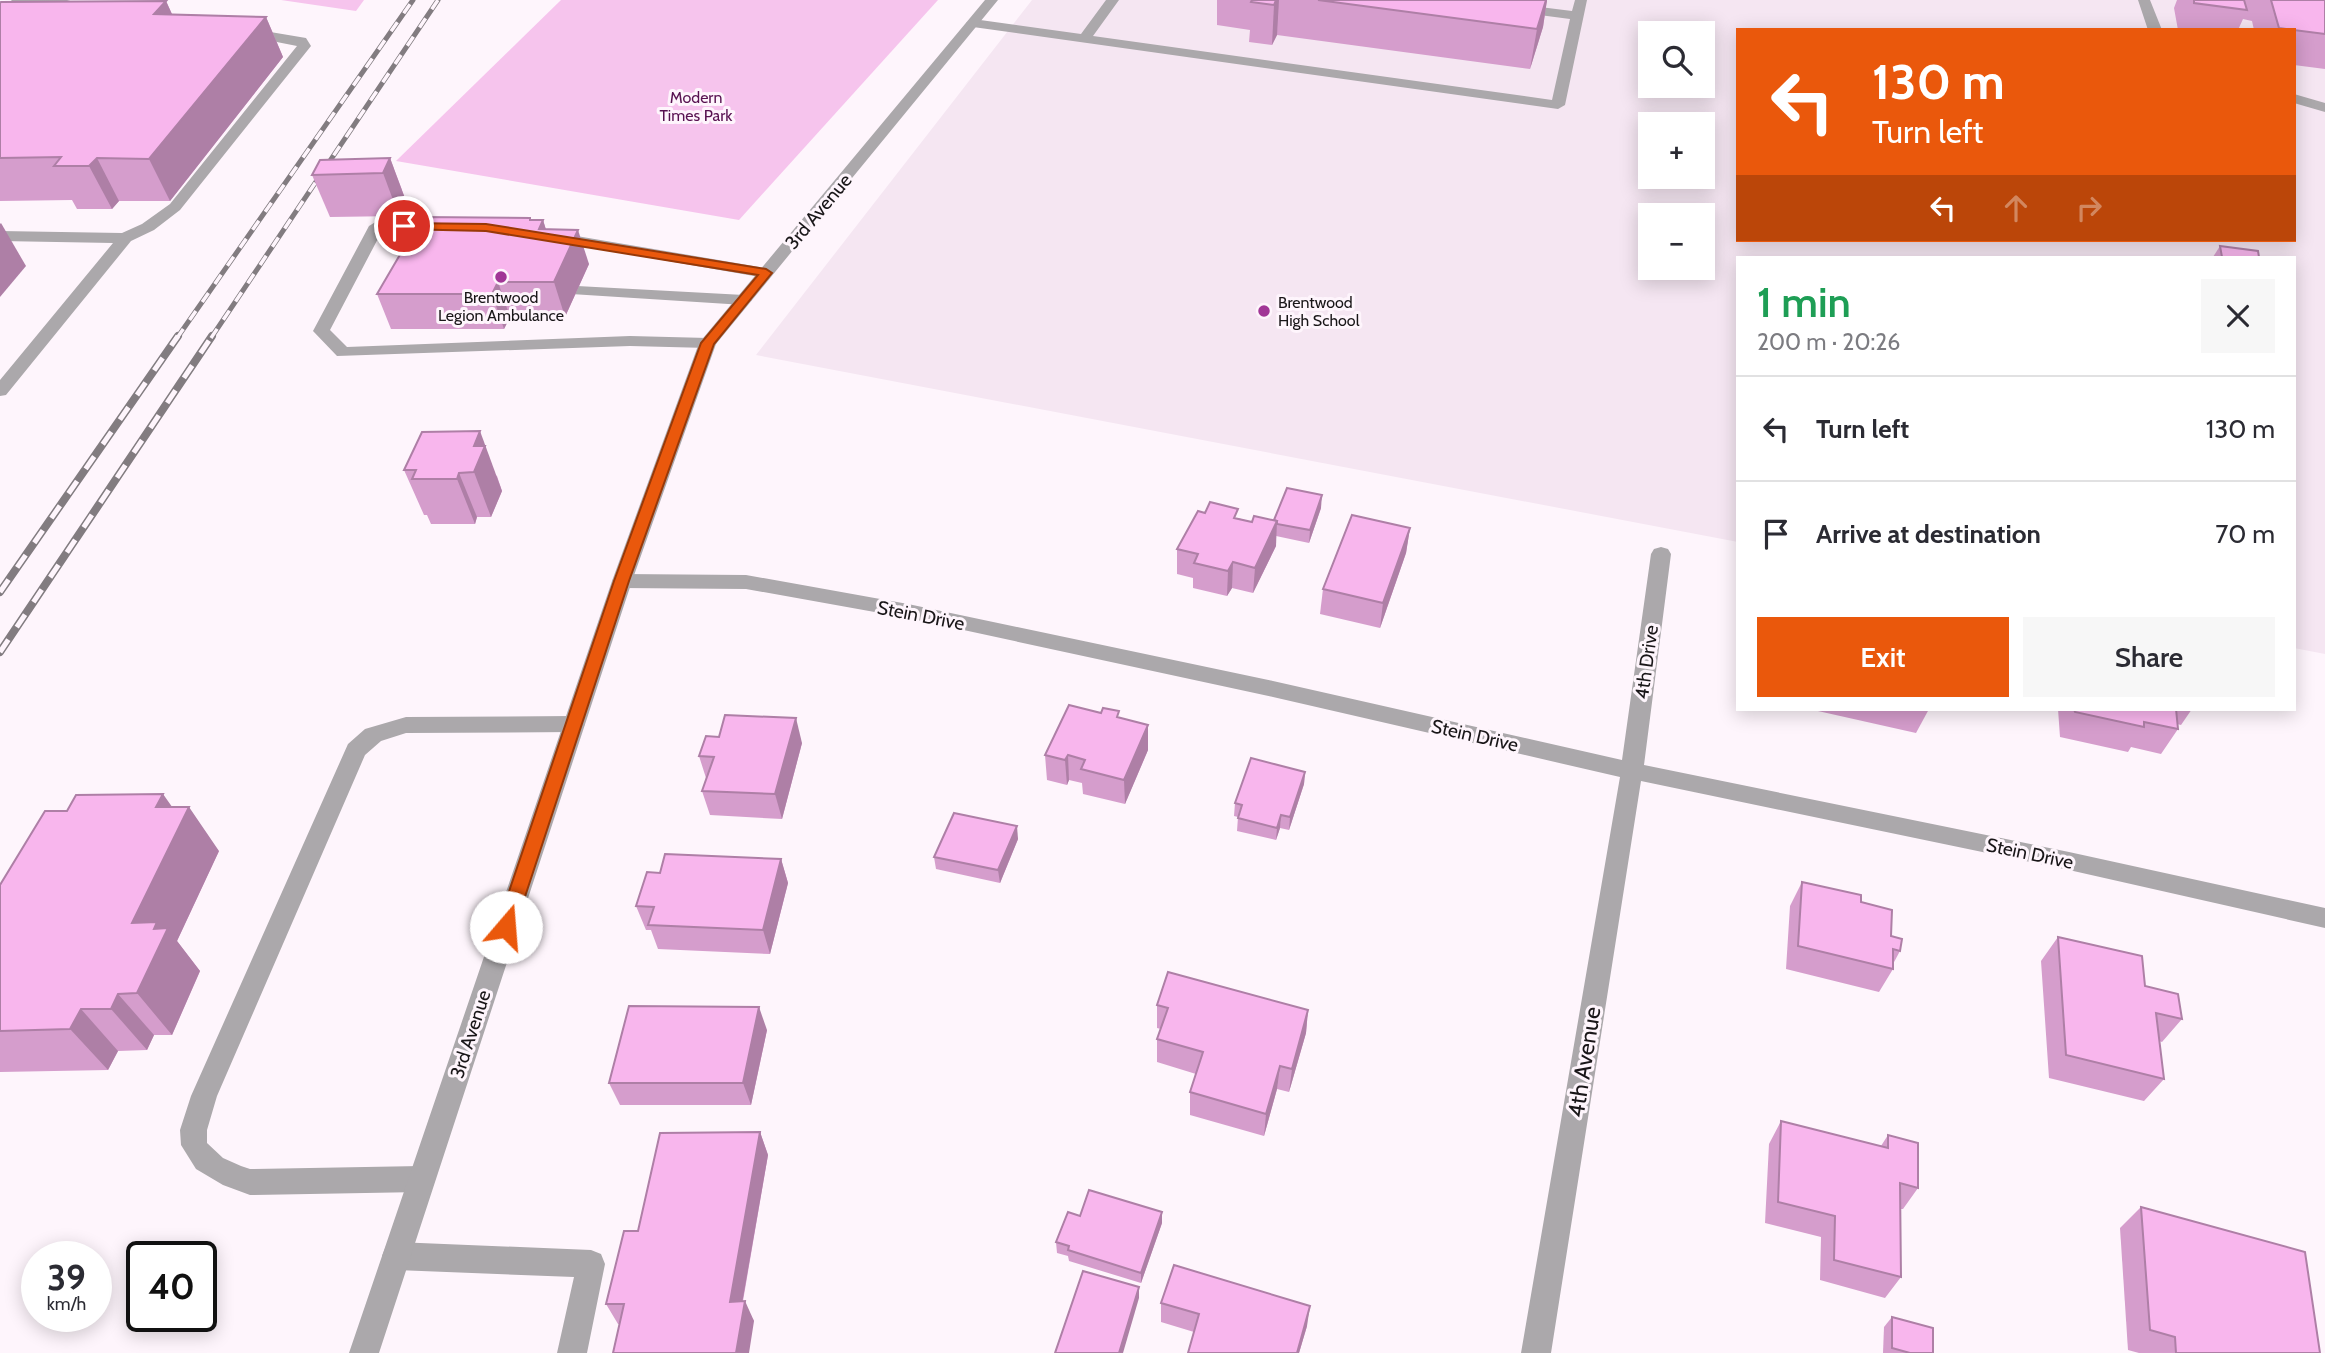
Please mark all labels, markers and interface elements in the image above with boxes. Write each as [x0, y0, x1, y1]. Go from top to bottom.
map controls [1638, 21, 1715, 280]
button: search [1638, 21, 1715, 98]
text: 130 m [1872, 52, 2005, 111]
icon: left [1757, 56, 1848, 147]
park label: Modern Times Park [659, 88, 733, 125]
button: + [1638, 112, 1715, 189]
text: Turn left [1872, 112, 1983, 151]
street label: 3rd Avenue [780, 169, 857, 254]
icon: left [1924, 189, 1962, 227]
icon: ahead [1997, 189, 2035, 227]
icon: right [2070, 189, 2108, 227]
pin [374, 196, 434, 256]
button: − [1638, 203, 1715, 280]
icon: arrive [385, 207, 423, 245]
marker: Brentwood Legion Ambulance [493, 269, 509, 285]
text: 1 min [1757, 276, 1851, 328]
button: close [2201, 279, 2275, 353]
place label: Brentwood Legion Ambulance [438, 288, 564, 325]
place label: Brentwood High School [1278, 293, 1360, 330]
marker: Brentwood High School [1256, 303, 1272, 319]
text: 200 m · 20:26 [1757, 328, 1900, 356]
icon: left [1757, 410, 1795, 448]
text: Turn left [1816, 413, 1909, 445]
text: 130 m [2206, 413, 2275, 445]
icon: arrive [1757, 515, 1795, 553]
text: Arrive at destination [1816, 518, 2041, 550]
text: 70 m [2215, 518, 2275, 550]
street label: Stein Drive [875, 596, 967, 635]
button: Exit [1757, 617, 2009, 697]
button: Share [2023, 617, 2275, 697]
street label: 4th Drive [1630, 623, 1663, 701]
street label: Stein Drive [1429, 714, 1521, 757]
street label: Stein Drive [1984, 833, 2076, 874]
position arrow [469, 890, 543, 964]
street label: 3rd Avenue [445, 987, 496, 1081]
street label: 4th Avenue [1561, 1004, 1607, 1119]
speed limit sign: 40 [126, 1241, 217, 1332]
text: 39 [47, 1256, 86, 1299]
text: km/h [47, 1293, 86, 1315]

